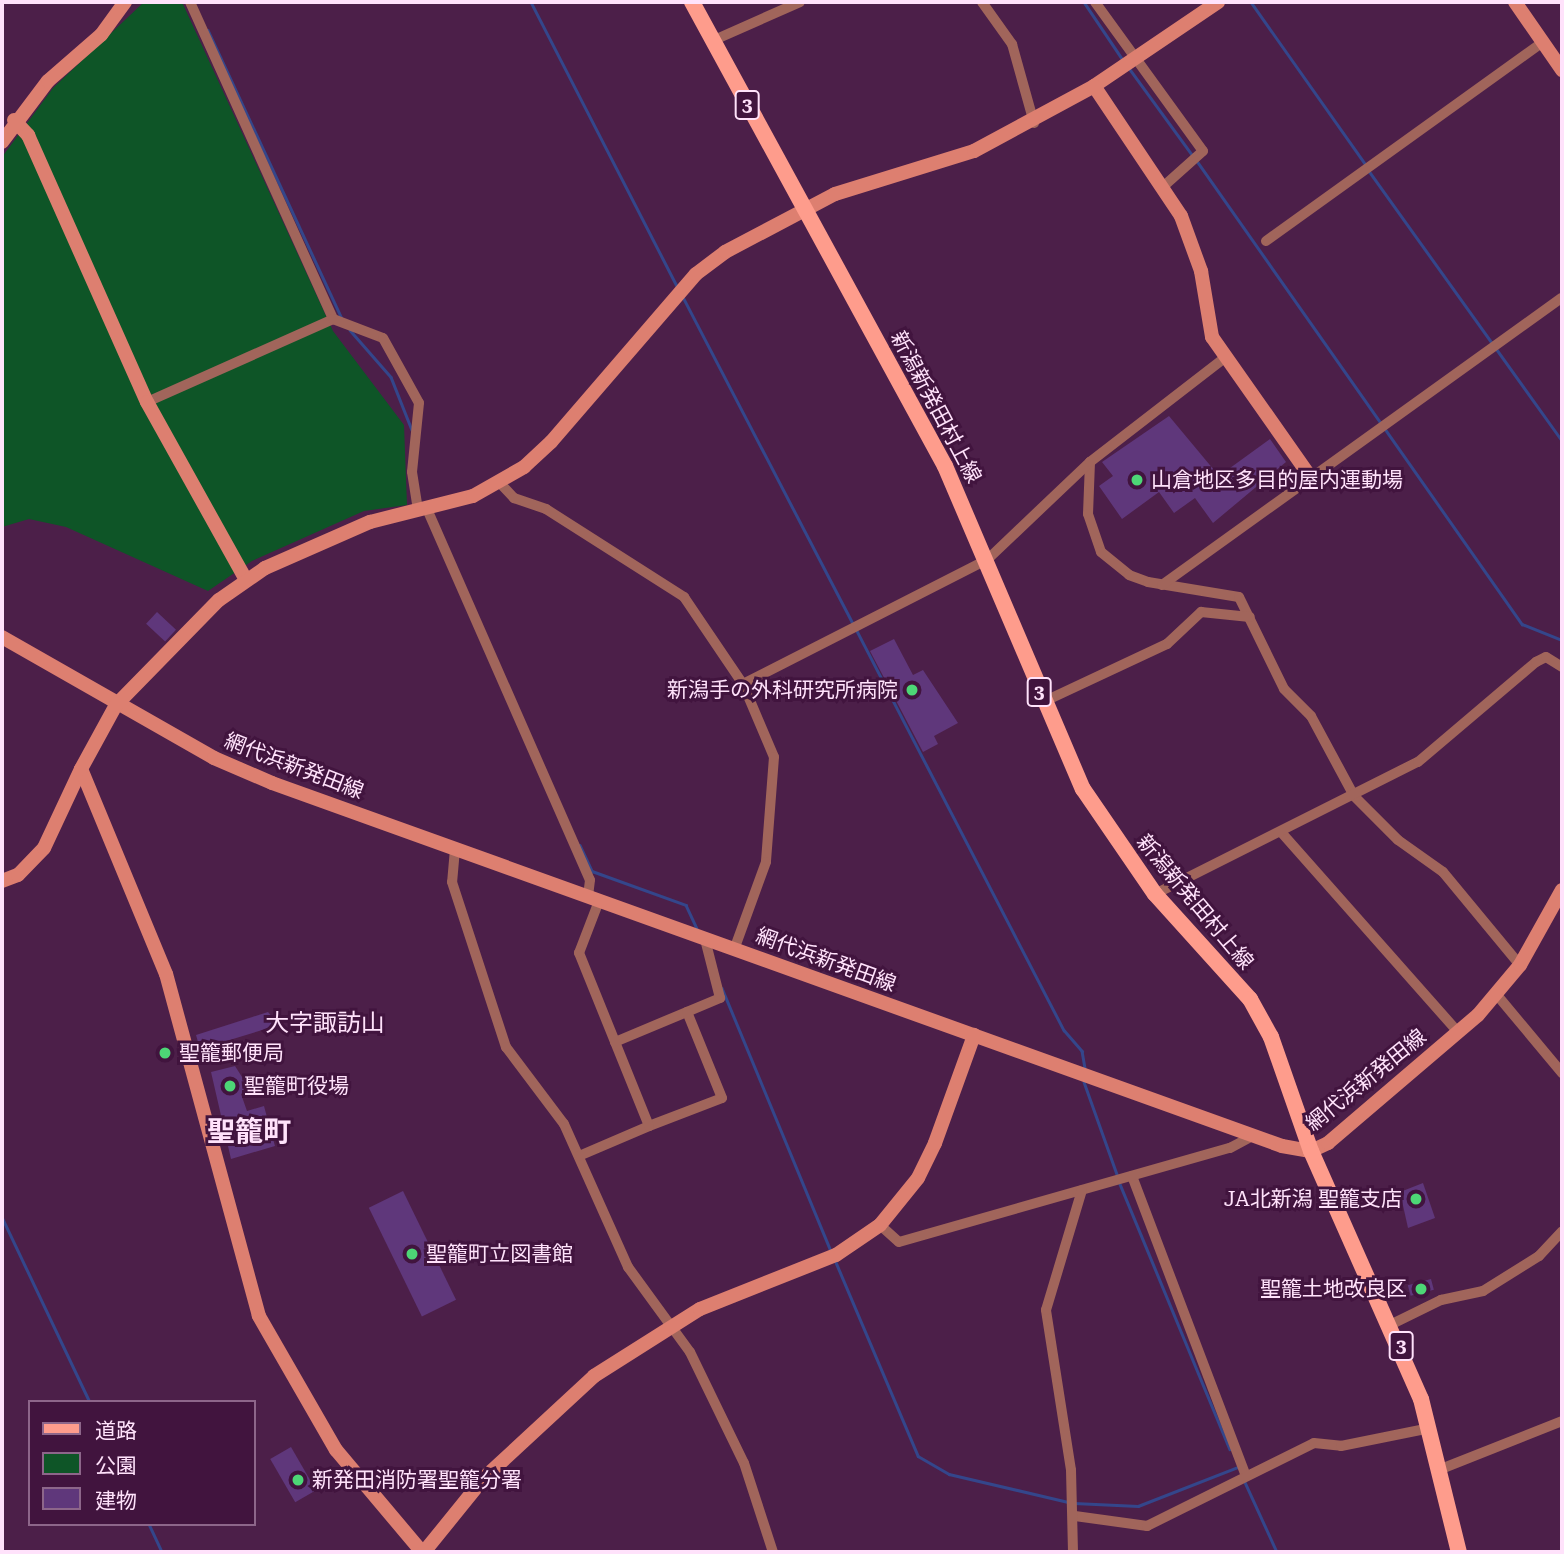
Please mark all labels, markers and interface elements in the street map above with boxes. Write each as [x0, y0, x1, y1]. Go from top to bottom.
road number: 3 [733, 90, 761, 120]
street label: 新潟新発田村上線 [885, 327, 987, 487]
place label: 山倉地区多目的屋内運動場 [1151, 467, 1403, 493]
marker: 山倉地区多目的屋内運動場 [1129, 472, 1145, 488]
place label: 新潟手の外科研究所病院 [667, 677, 898, 703]
road number: 3 [1025, 677, 1053, 708]
marker: 新潟手の外科研究所病院 [904, 682, 920, 698]
street label: 網代浜新発田線 [221, 728, 367, 804]
street label: 新潟新発田村上線 [1131, 830, 1259, 974]
street label: 網代浜新発田線 [753, 923, 899, 997]
district label: 大字諏訪山 [265, 1010, 385, 1038]
street label: 網代浜新発田線 [1301, 1024, 1431, 1136]
place label: 聖籠郵便局 [179, 1040, 284, 1066]
marker: 聖籠郵便局 [157, 1045, 173, 1061]
place label: 聖籠町役場 [244, 1073, 349, 1099]
marker: 聖籠町役場 [222, 1078, 238, 1094]
district label: 聖籠町 [207, 1115, 291, 1149]
place label: JA北新潟 聖籠支店 [1224, 1186, 1402, 1212]
marker: JA北新潟 聖籠支店 [1408, 1191, 1424, 1207]
place label: 聖籠町立図書館 [426, 1241, 573, 1267]
marker: 聖籠町立図書館 [404, 1246, 420, 1262]
place label: 聖籠土地改良区 [1260, 1276, 1407, 1302]
marker: 聖籠土地改良区 [1413, 1281, 1429, 1297]
road number: 3 [1387, 1330, 1415, 1362]
legend [28, 1400, 256, 1526]
text: 道路 [95, 1419, 137, 1443]
text: 公園 [95, 1454, 137, 1478]
place label: 新発田消防署聖籠分署 [312, 1467, 522, 1493]
marker: 新発田消防署聖籠分署 [290, 1472, 306, 1488]
text: 建物 [95, 1489, 137, 1513]

